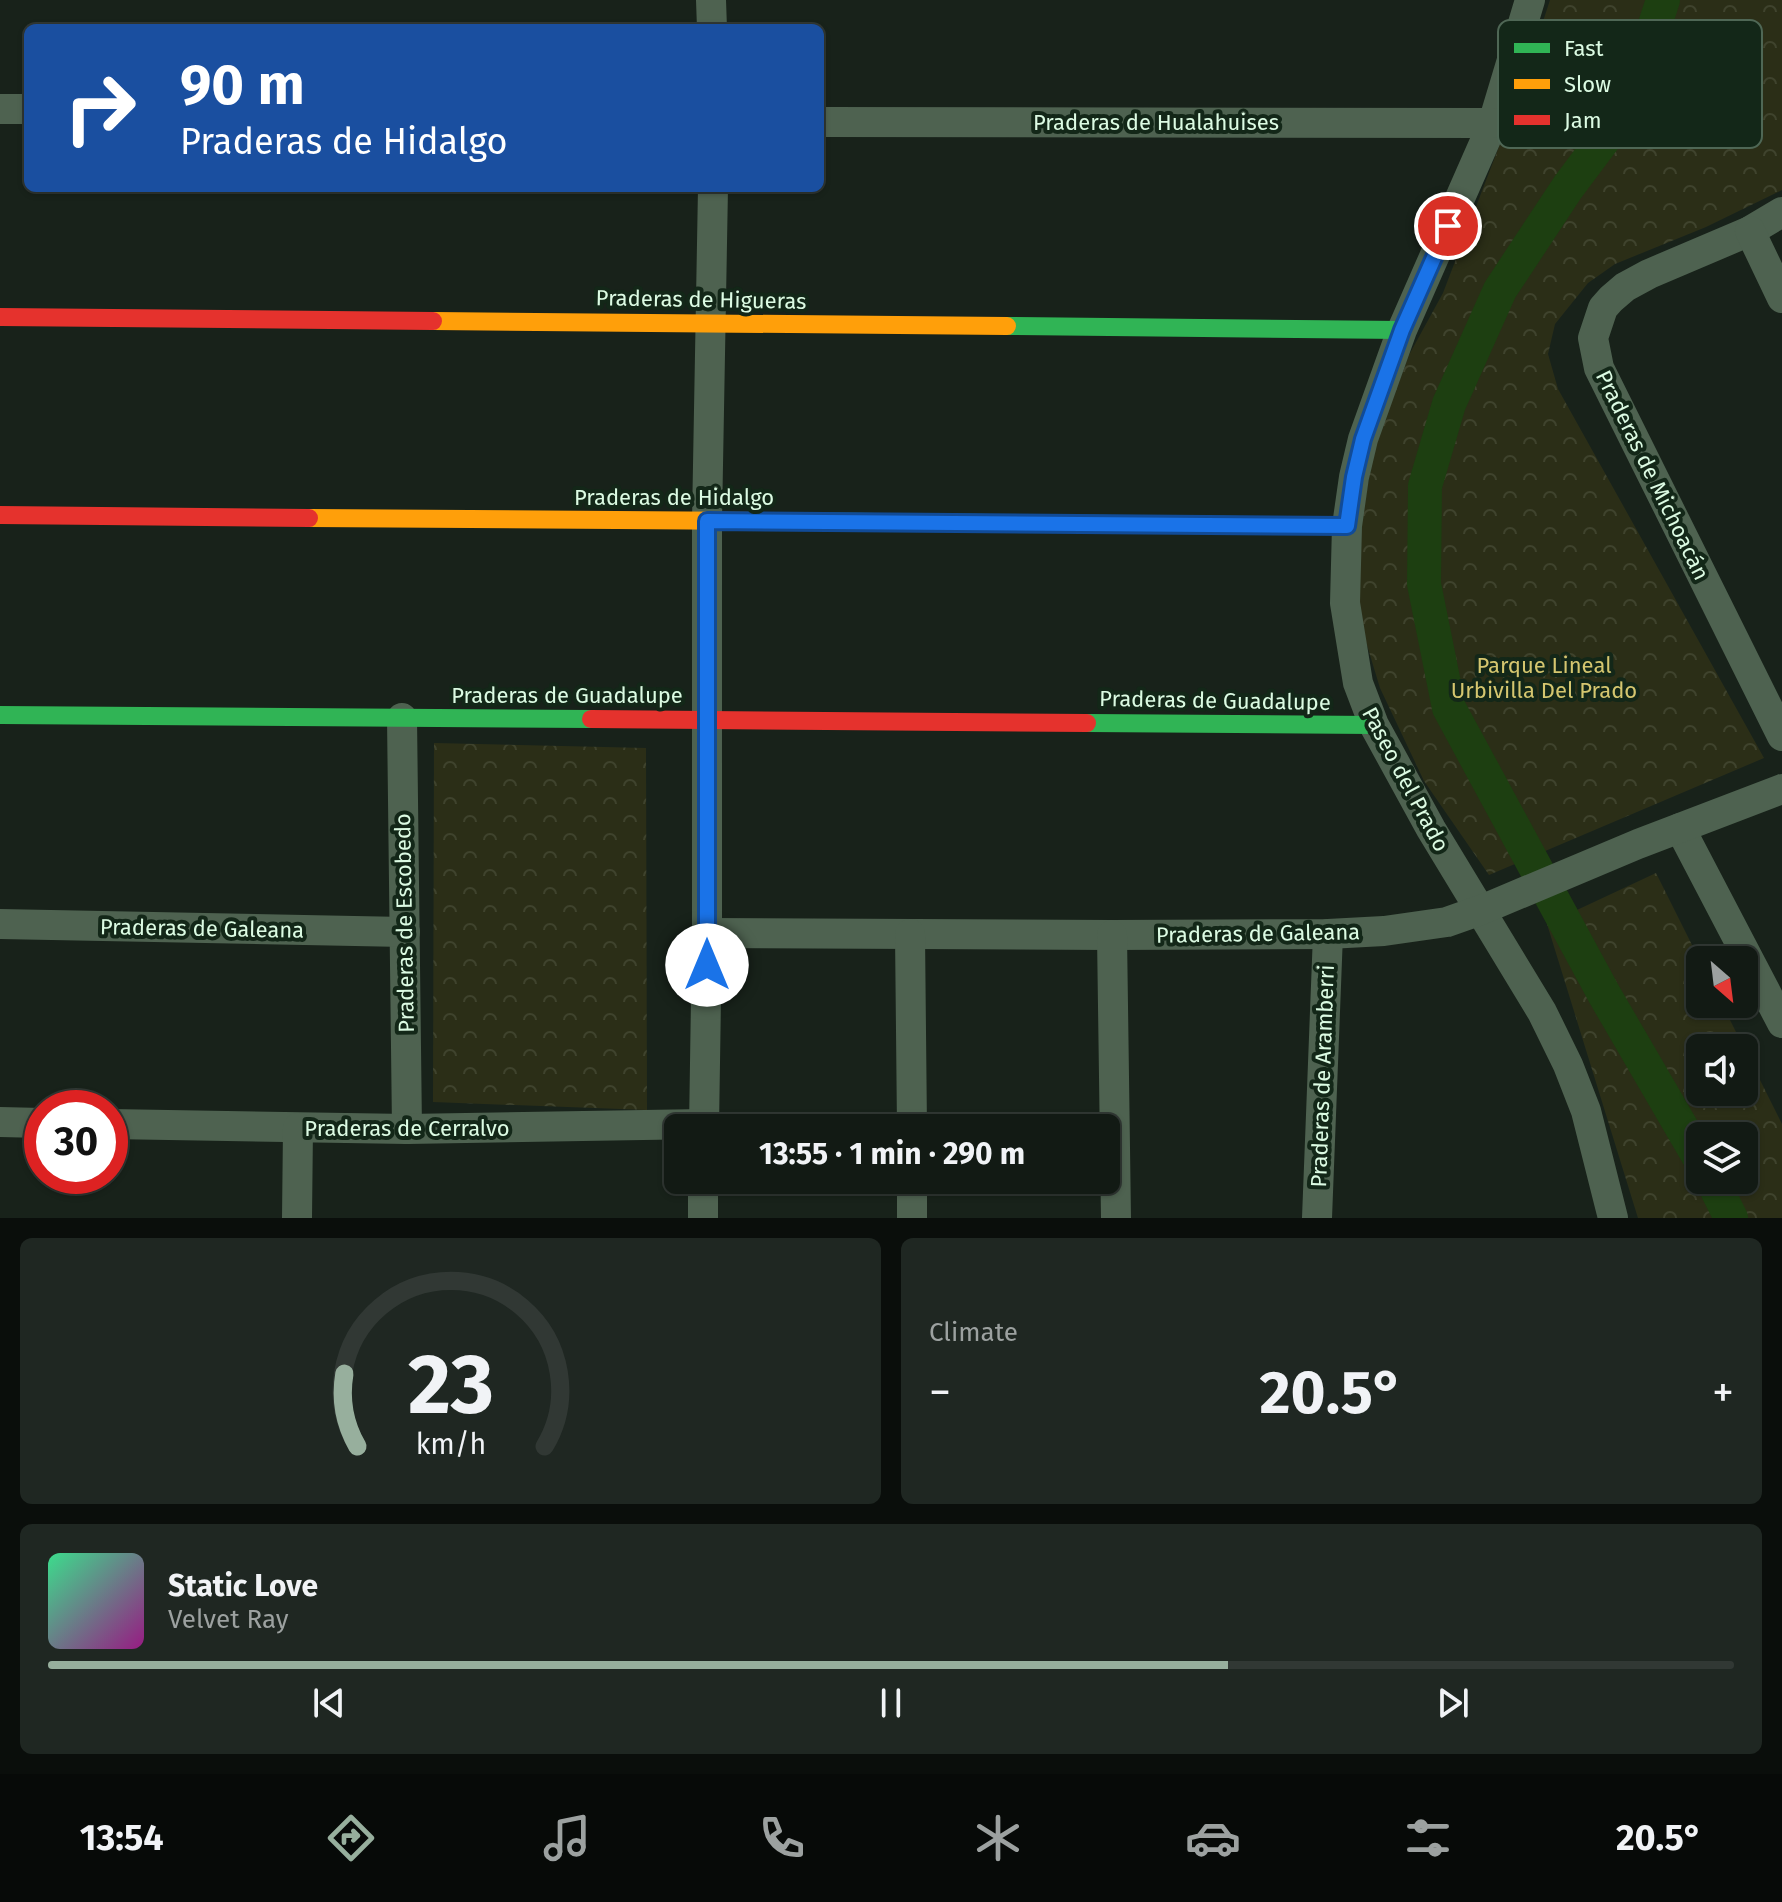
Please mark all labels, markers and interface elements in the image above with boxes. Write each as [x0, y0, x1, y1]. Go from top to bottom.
legend [1498, 20, 1762, 148]
text: Fast [1564, 35, 1604, 62]
text: 90 m [180, 52, 305, 119]
icon: right [48, 56, 152, 160]
text: Slow [1564, 71, 1611, 98]
text: Jam [1564, 107, 1602, 134]
street label: Praderas de Hualahuises [1033, 109, 1279, 136]
text: Praderas de Hidalgo [180, 120, 508, 164]
pin [1414, 192, 1482, 260]
icon: arrive [1426, 204, 1470, 248]
street label: Praderas de Higueras [595, 284, 807, 315]
street label: Praderas de Michoacán [1590, 366, 1715, 585]
street label: Praderas de Hidalgo [574, 484, 774, 511]
park label: Parque Lineal Urbivilla Del Prado [1451, 652, 1637, 704]
street label: Praderas de Guadalupe [451, 682, 683, 709]
street label: Praderas de Guadalupe [1099, 685, 1331, 716]
street label: Paseo del Prado [1356, 702, 1455, 856]
street label: Praderas de Escobedo [389, 813, 420, 1033]
street label: Praderas de Galeana [100, 913, 304, 944]
street label: Praderas de Galeana [1156, 918, 1360, 949]
position arrow [665, 923, 749, 1007]
north arrow [1686, 946, 1758, 1018]
map controls [1686, 946, 1758, 1194]
street label: Praderas de Aramberri [1305, 964, 1340, 1188]
button: sound [1686, 1034, 1758, 1106]
speed limit sign: 30 [24, 1090, 128, 1194]
street label: Praderas de Cerralvo [304, 1115, 510, 1142]
button: layers [1686, 1122, 1758, 1194]
text: 13:55 · 1 min · 290 m [759, 1136, 1025, 1172]
text: Climate [929, 1317, 1018, 1348]
text: 23 [408, 1335, 493, 1435]
text: 20.5° [1260, 1357, 1403, 1429]
text: − [929, 1366, 951, 1419]
text: + [1712, 1366, 1734, 1419]
text: km/h [415, 1427, 486, 1462]
text: Static Love [168, 1568, 318, 1604]
text: Velvet Ray [168, 1604, 288, 1635]
icon: previous [307, 1681, 351, 1725]
icon: pause [869, 1681, 913, 1725]
icon: next [1431, 1681, 1475, 1725]
icon: directions [323, 1810, 379, 1866]
icon: music [539, 1810, 595, 1866]
icon: phone [754, 1810, 810, 1866]
icon: climate [970, 1810, 1026, 1866]
icon: car [1185, 1810, 1241, 1866]
icon: filters [1400, 1810, 1456, 1866]
text: 13:54 [80, 1816, 164, 1860]
text: 20.5° [1616, 1816, 1702, 1860]

